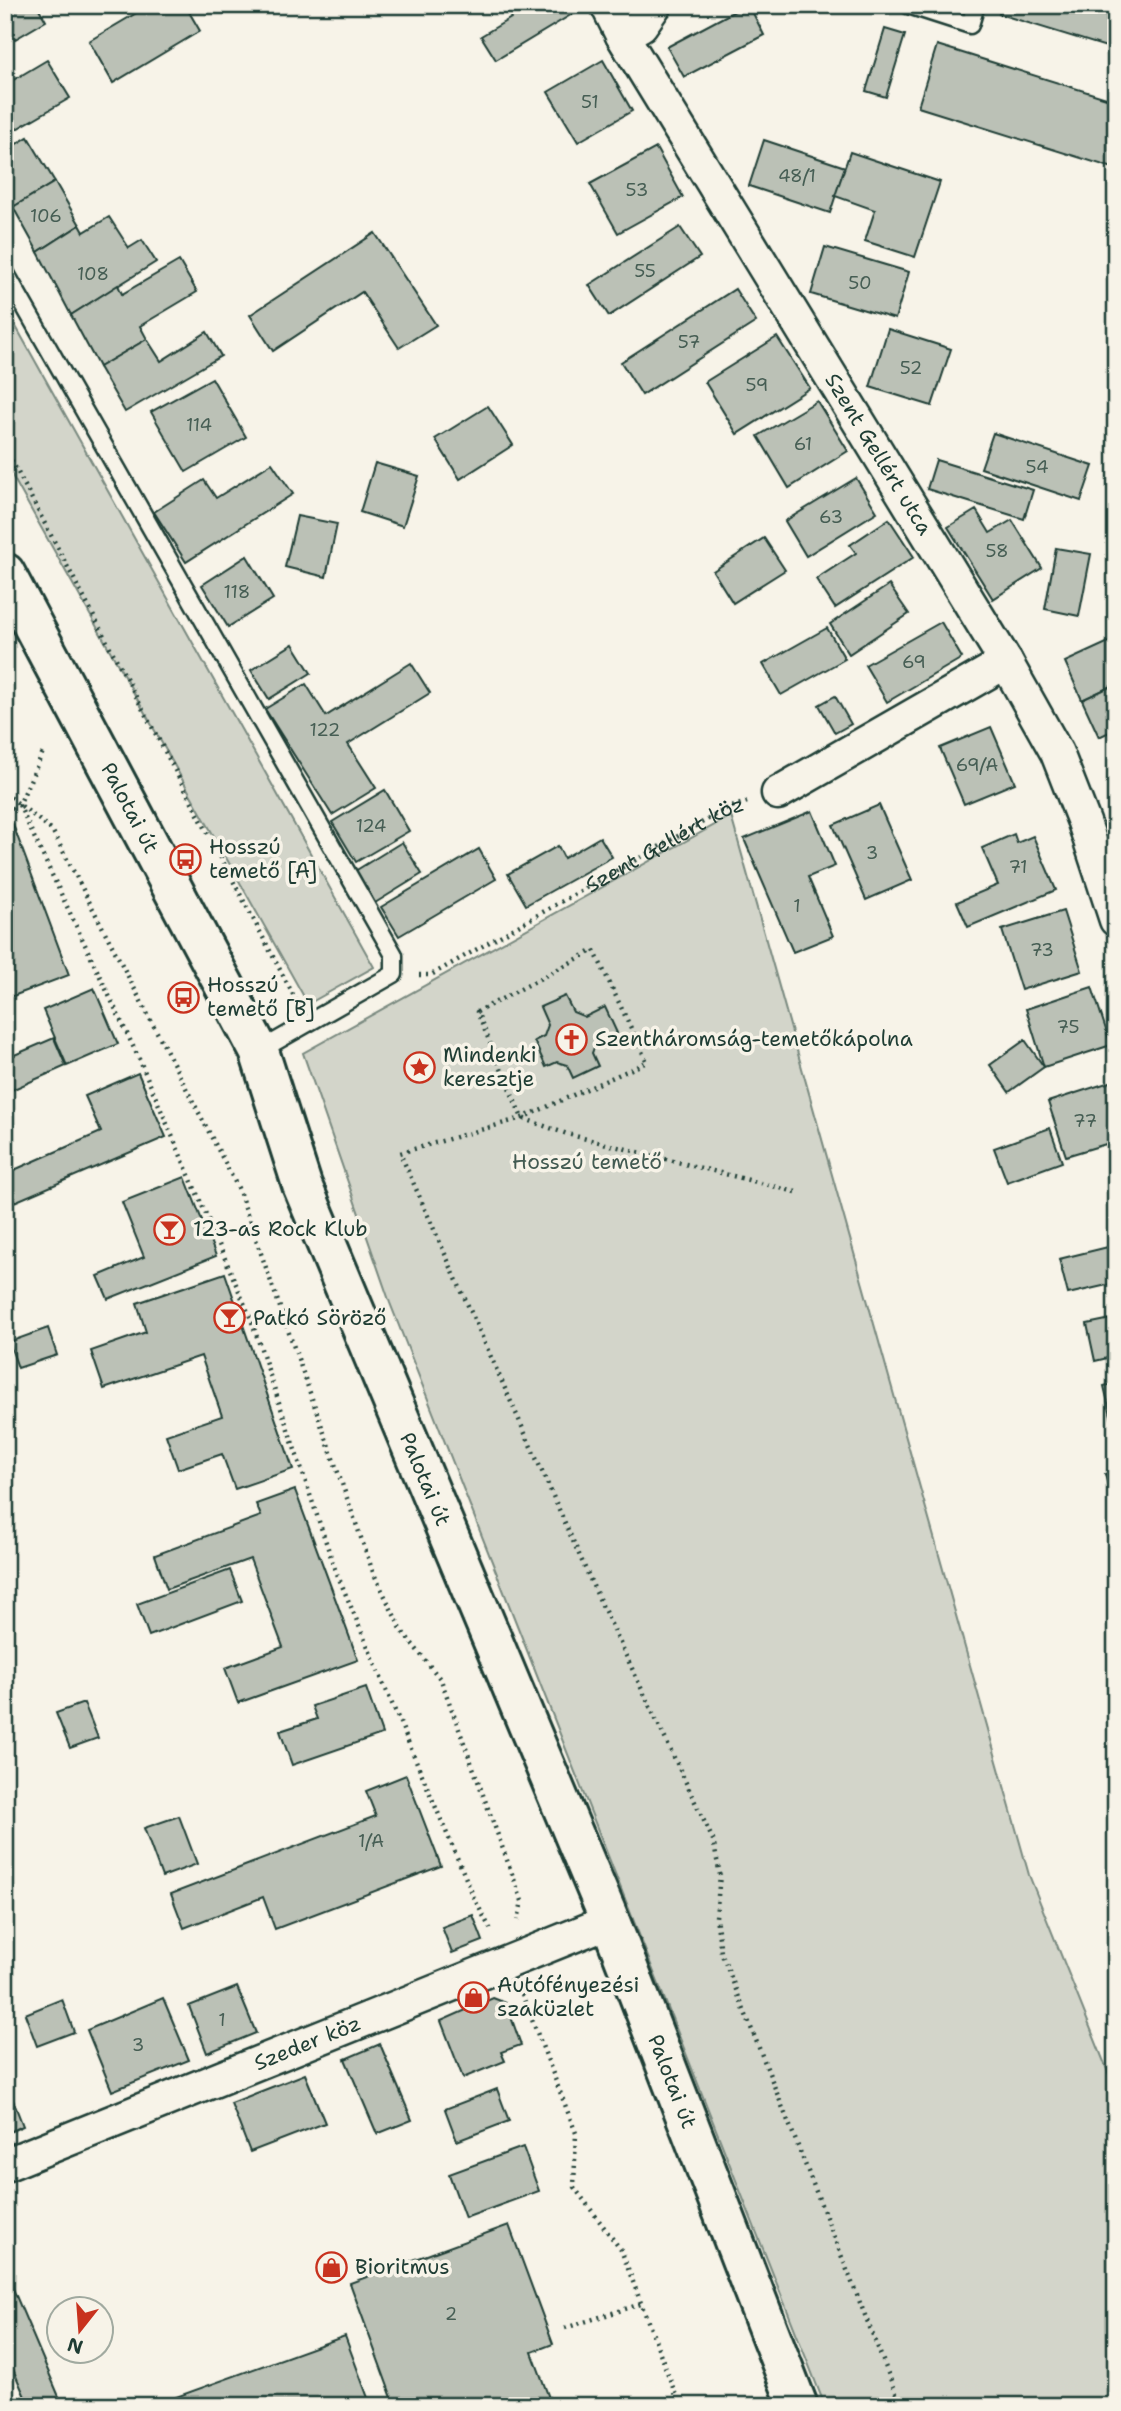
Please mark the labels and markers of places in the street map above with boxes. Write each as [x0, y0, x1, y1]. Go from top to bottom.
place label: Hosszú temető [A] [209, 833, 318, 885]
bus stop icon: Hosszú temető [A] [169, 842, 203, 876]
place label: Hosszú temető [B] [207, 971, 315, 1023]
bus stop icon: Hosszú temető [B] [167, 980, 201, 1014]
church icon: Szentháromság-temetőkápolna [555, 1022, 589, 1056]
place label: Szentháromság-temetőkápolna [595, 1025, 913, 1053]
place label: Mindenki keresztje [443, 1041, 537, 1093]
place icon: Mindenki keresztje [403, 1050, 437, 1084]
bar icon: 123-as Rock Klub [153, 1212, 187, 1246]
place label: 123-as Rock Klub [193, 1215, 368, 1243]
bar icon: Patkó Söröző [213, 1301, 247, 1335]
place label: Patkó Söröző [253, 1304, 386, 1332]
place label: Autófényezési szaküzlet [497, 1971, 639, 2023]
shop icon: Autófényezési szaküzlet [457, 1980, 491, 2014]
shop icon: Bioritmus [315, 2250, 349, 2284]
place label: Bioritmus [355, 2253, 450, 2281]

